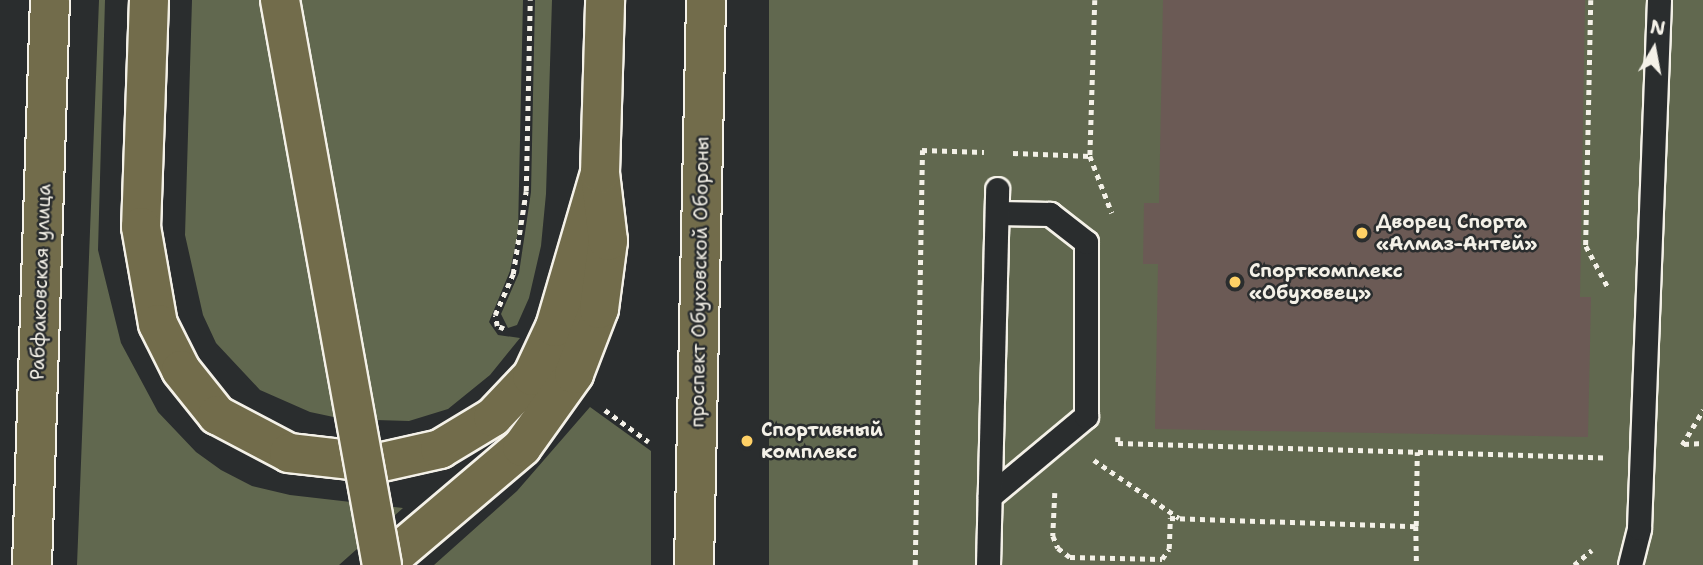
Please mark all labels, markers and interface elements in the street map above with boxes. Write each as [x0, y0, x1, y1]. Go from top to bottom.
north arrow [1619, 14, 1689, 84]
text: N [1648, 14, 1667, 41]
street label: проспект Обуховской Обороны [686, 136, 714, 428]
street label: Рабфаковская улица [26, 184, 56, 380]
place label: Дворец Спорта «Алмаз-Антей» [1376, 211, 1537, 255]
marker: Дворец Спорта «Алмаз-Антей» [1354, 225, 1370, 241]
place label: Спорткомплекс «Обуховец» [1249, 260, 1403, 304]
marker: Спорткомплекс «Обуховец» [1227, 274, 1243, 290]
place label: Спортивный комплекс [761, 419, 883, 463]
marker: Спортивный комплекс [739, 433, 755, 449]

